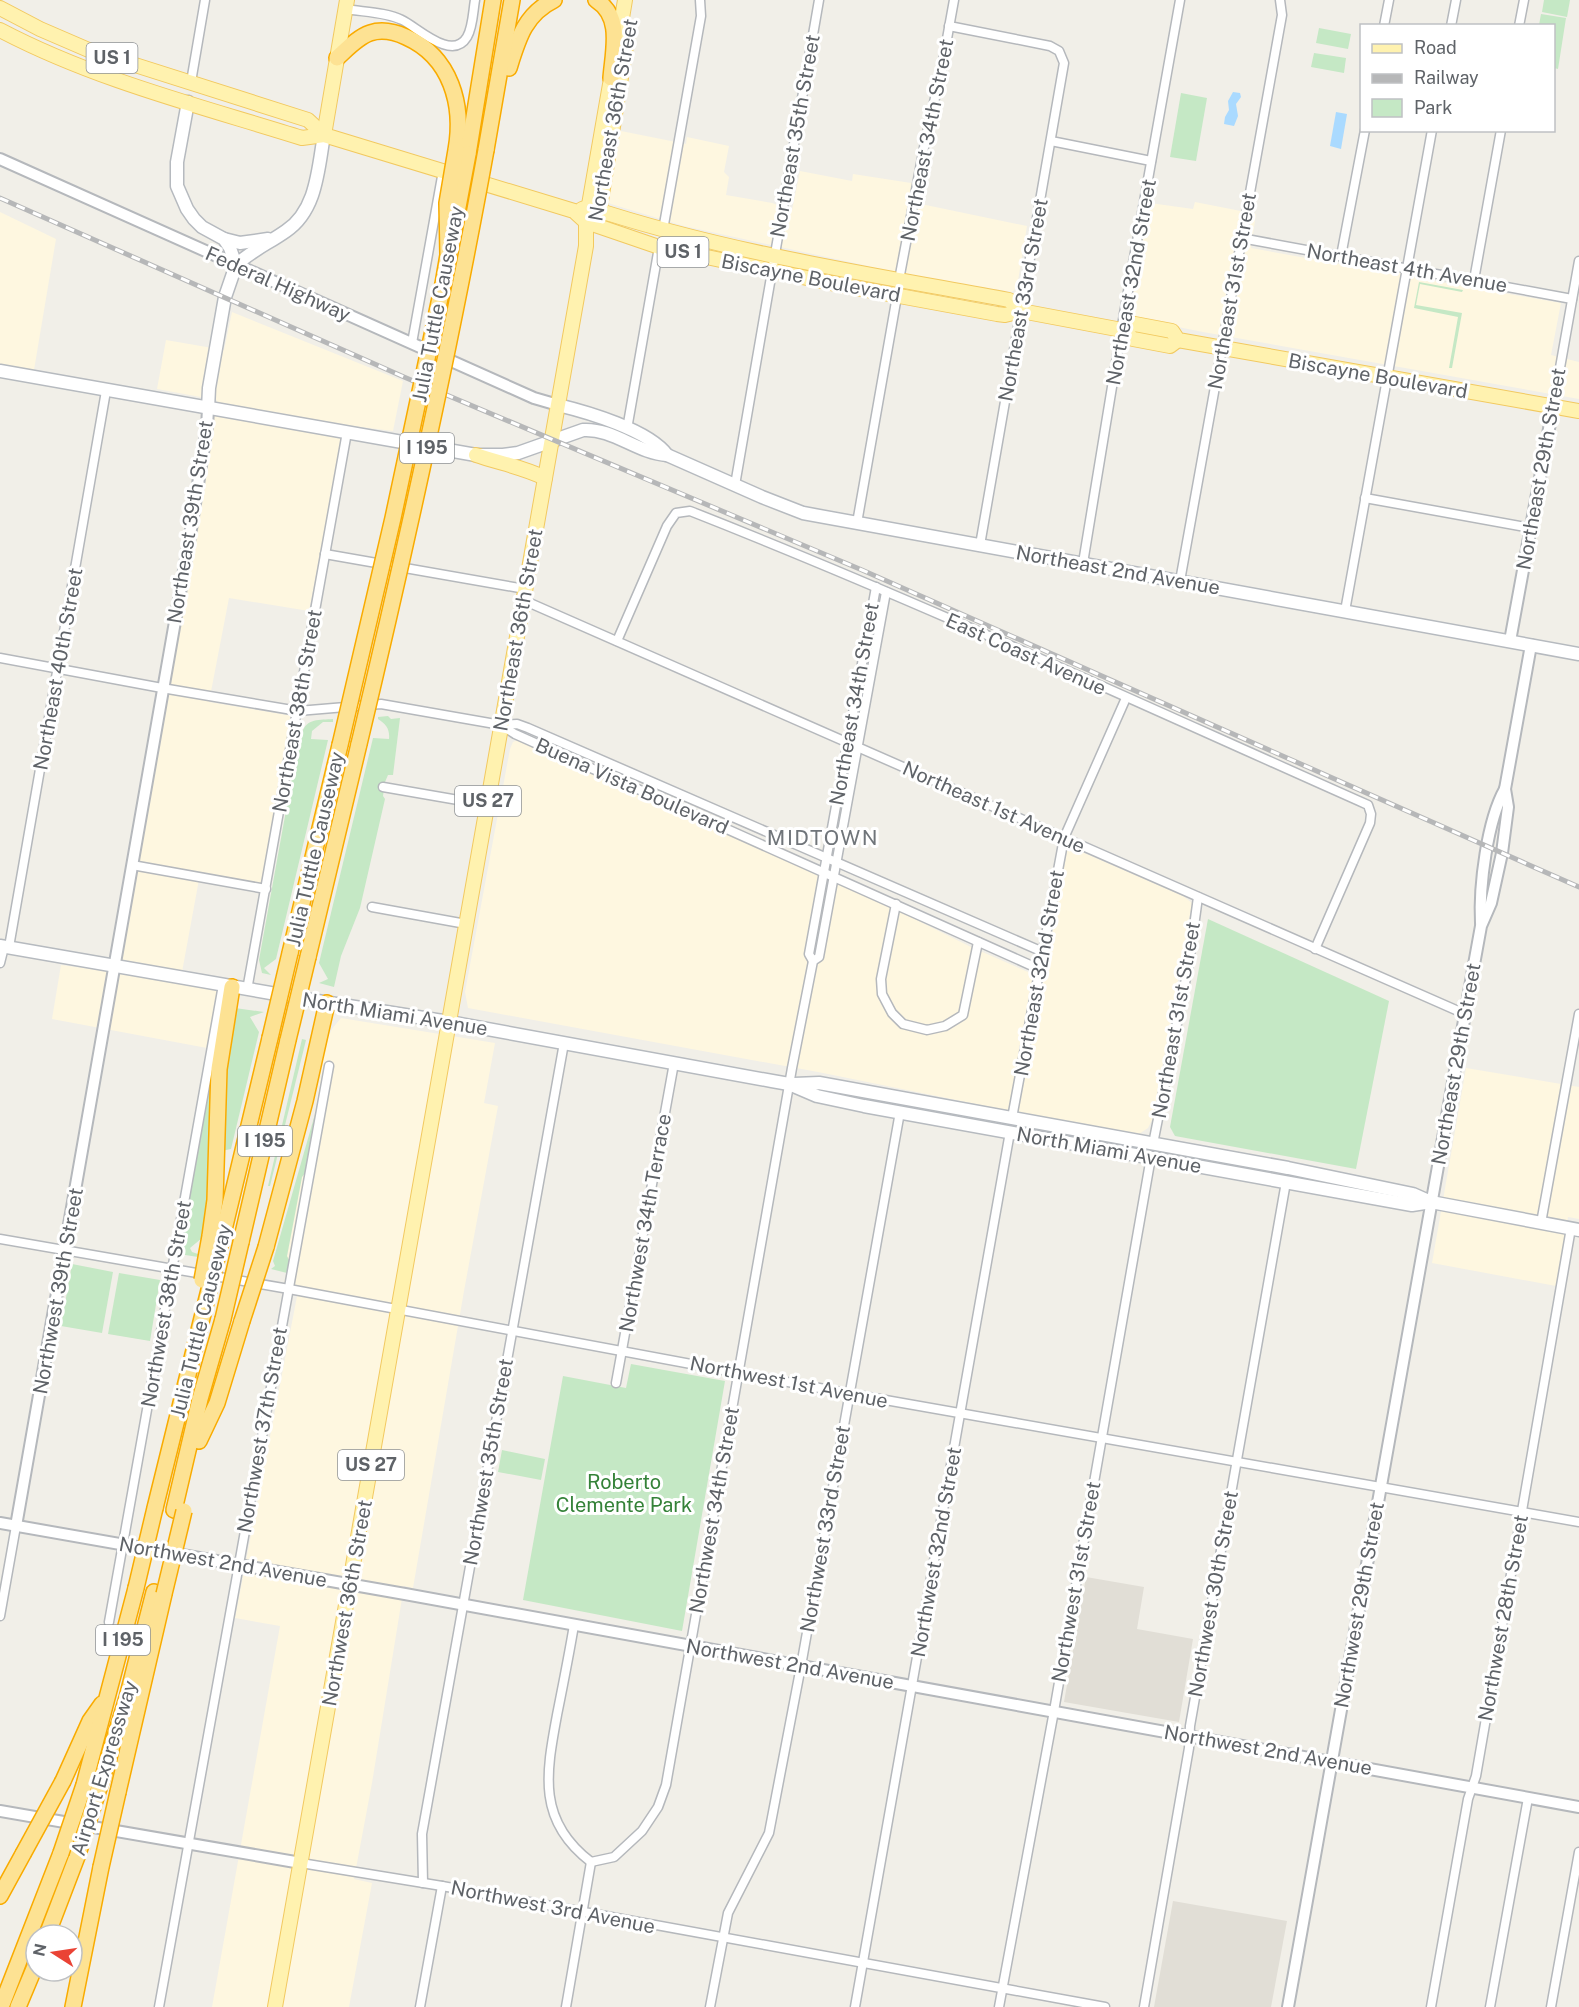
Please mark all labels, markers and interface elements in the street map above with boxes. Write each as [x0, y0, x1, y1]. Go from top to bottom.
street label: Northeast 36th Street [583, 17, 643, 223]
legend [1360, 24, 1555, 132]
street label: Northeast 35th Street [765, 33, 825, 239]
street label: Northeast 34th Street [896, 37, 958, 243]
text: Road [1414, 37, 1457, 58]
road number: US 1 [86, 43, 138, 73]
text: Railway [1414, 67, 1479, 88]
text: Park [1414, 97, 1452, 118]
street label: Northeast 32nd Street [1101, 177, 1161, 387]
street label: Northeast 31st Street [1203, 191, 1261, 391]
street label: Northeast 33rd Street [993, 197, 1053, 403]
street label: Julia Tuttle Causeway [407, 204, 469, 404]
road number: US 1 [658, 237, 708, 267]
street label: Northeast 4th Avenue [1305, 239, 1509, 297]
street label: Federal Highway [202, 241, 355, 327]
street label: Biscayne Boulevard [719, 249, 903, 307]
street label: Biscayne Boulevard [1286, 348, 1470, 404]
street label: Northeast 29th Street [1511, 366, 1571, 572]
street label: Northeast 39th Street [162, 419, 218, 625]
road number: I 195 [400, 433, 454, 463]
street label: Northeast 36th Street [488, 527, 548, 733]
street label: Northeast 2nd Avenue [1014, 540, 1222, 600]
street label: Northeast 40th Street [28, 566, 88, 772]
street label: Northeast 34th Street [824, 601, 884, 807]
street label: Northeast 38th Street [267, 608, 327, 814]
street label: East Coast Avenue [942, 608, 1110, 700]
street label: Buena Vista Boulevard [532, 733, 732, 839]
street label: Julia Tuttle Causeway [281, 749, 349, 949]
street label: Northeast 1st Avenue [899, 756, 1089, 858]
road number: US 27 [455, 786, 521, 816]
district label: MIDTOWN [767, 825, 879, 850]
street label: Northeast 32nd Street [1009, 868, 1069, 1078]
street label: Northeast 31st Street [1147, 920, 1205, 1120]
street label: Northeast 29th Street [1426, 961, 1486, 1167]
street label: North Miami Avenue [301, 987, 489, 1041]
street label: Northwest 34th Terrace [614, 1112, 676, 1334]
street label: North Miami Avenue [1015, 1122, 1203, 1178]
road number: I 195 [238, 1126, 292, 1156]
street label: Northwest 39th Street [28, 1186, 88, 1396]
street label: Northwest 38th Street [136, 1199, 196, 1409]
street label: Julia Tuttle Causeway [165, 1221, 237, 1421]
street label: Northwest 37th Street [232, 1325, 292, 1535]
street label: Northwest 1st Avenue [688, 1351, 890, 1413]
street label: Northwest 35th Street [458, 1357, 518, 1567]
street label: Northwest 34th Street [684, 1405, 744, 1615]
street label: Northwest 33rd Street [795, 1424, 855, 1634]
street label: Northwest 32nd Street [906, 1445, 966, 1659]
road number: US 27 [338, 1450, 404, 1480]
park label: Roberto Clemente Park [556, 1470, 692, 1517]
street label: Northwest 31st Street [1047, 1480, 1105, 1684]
street label: Northwest 30th Street [1183, 1489, 1243, 1699]
street label: Northwest 36th Street [317, 1498, 377, 1708]
street label: Northwest 29th Street [1329, 1500, 1389, 1710]
street label: Northwest 28th Street [1473, 1513, 1533, 1723]
street label: Northwest 2nd Avenue [117, 1532, 329, 1592]
road number: I 195 [96, 1625, 150, 1655]
street label: Northwest 2nd Avenue [684, 1634, 896, 1694]
street label: Airport Expressway [66, 1677, 142, 1858]
street label: Northwest 2nd Avenue [1162, 1720, 1374, 1780]
street label: Northwest 3rd Avenue [449, 1875, 657, 1939]
north arrow [24, 1923, 84, 1983]
text: N [29, 1942, 50, 1958]

